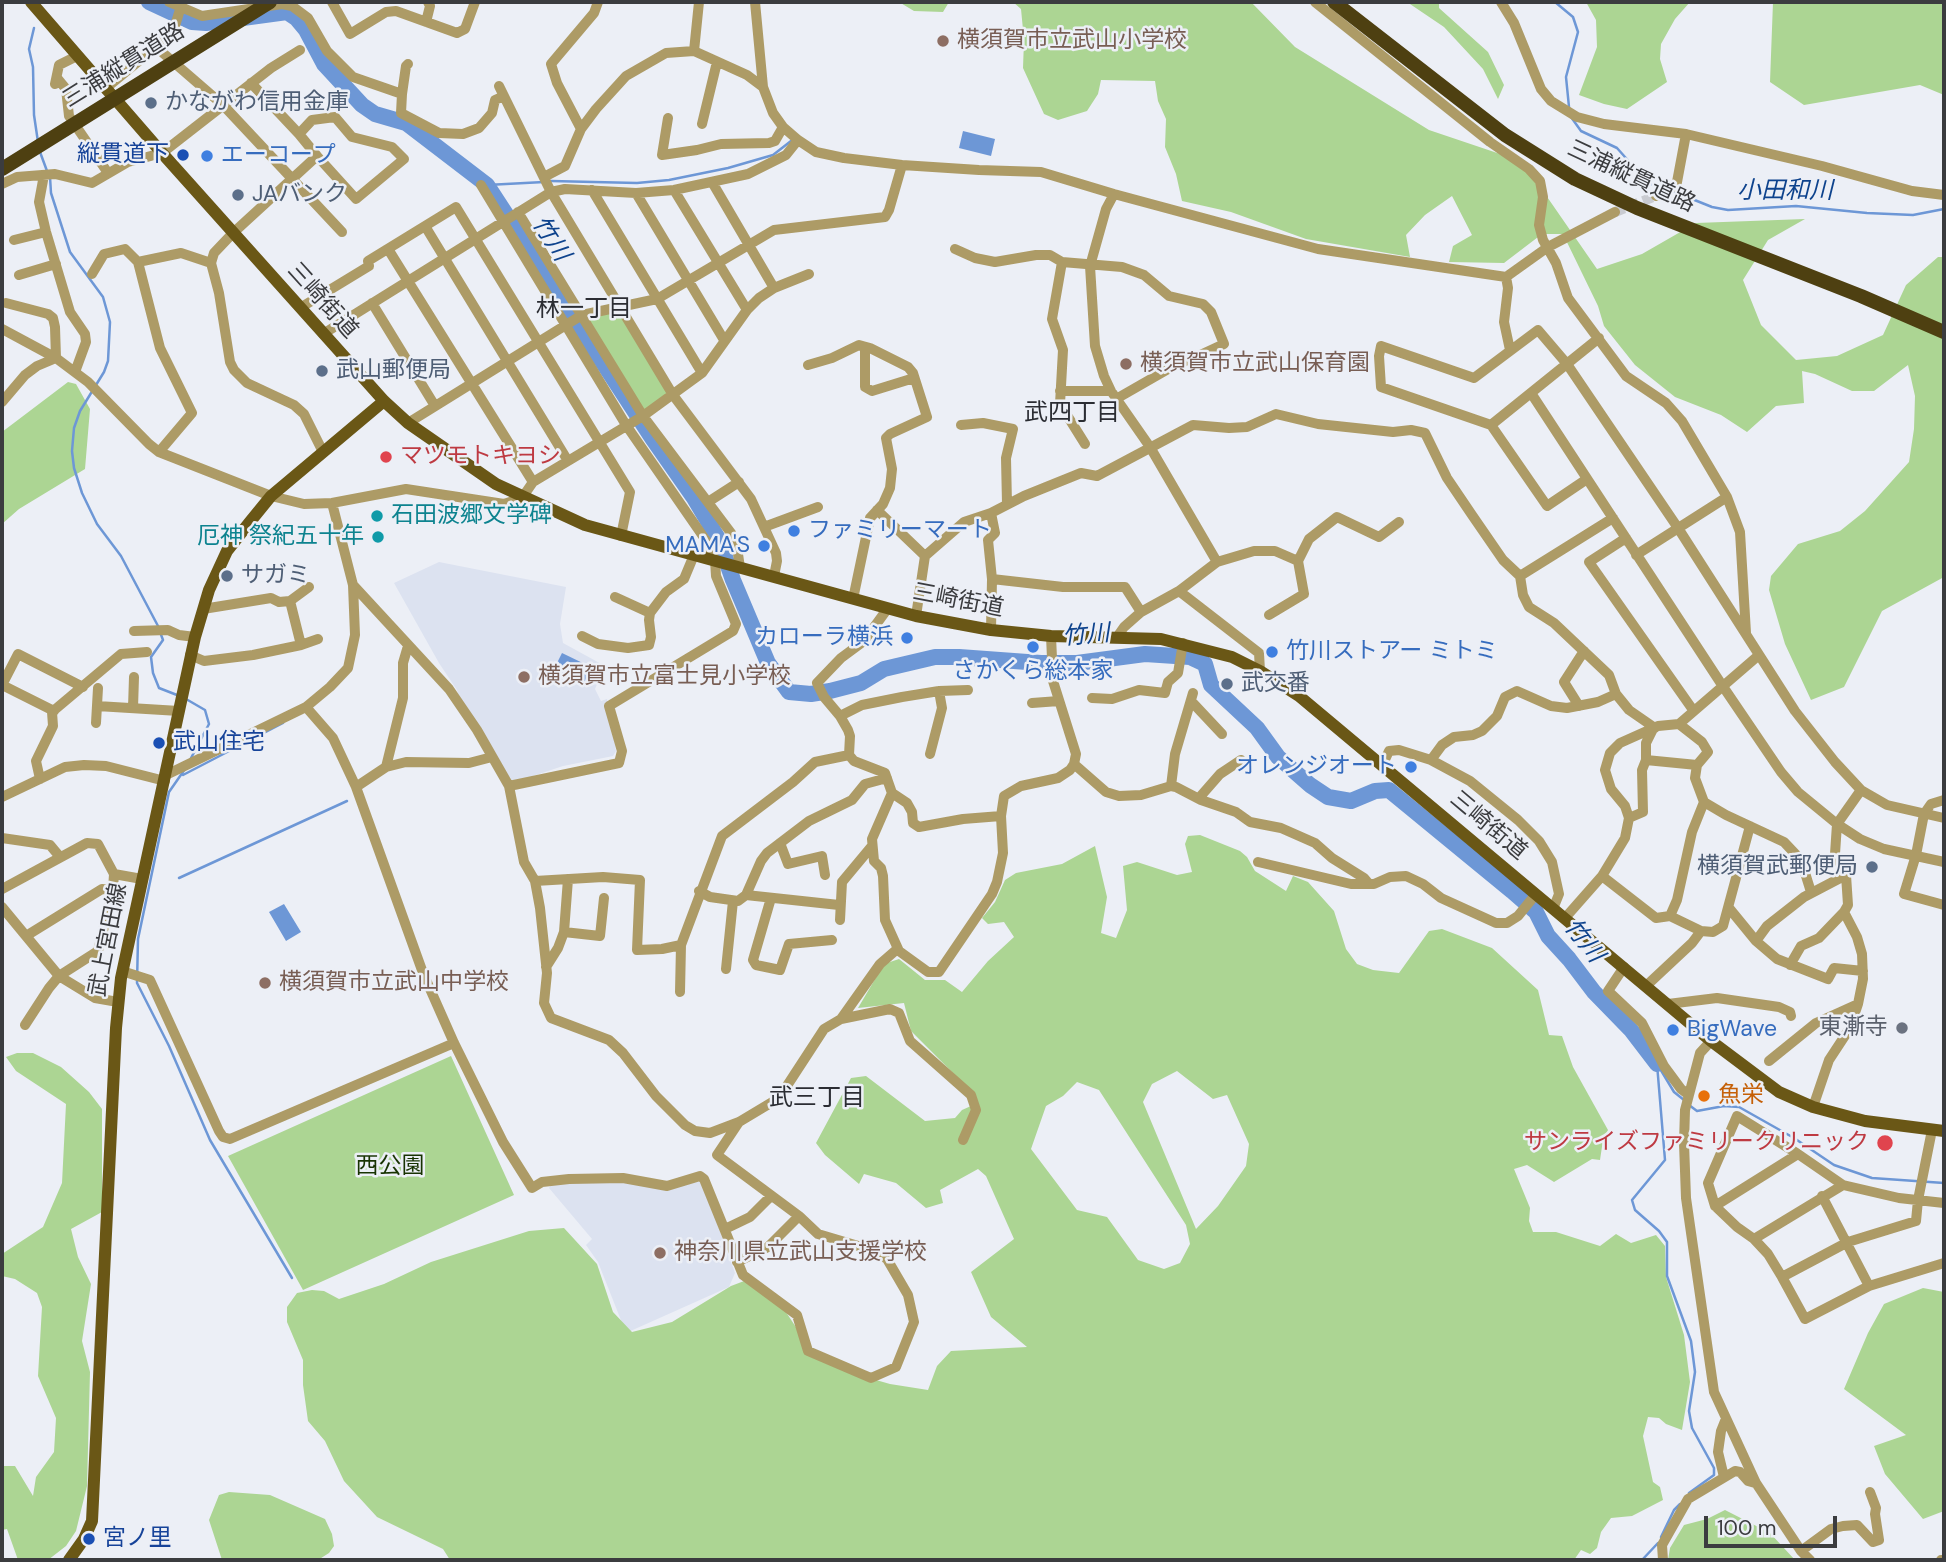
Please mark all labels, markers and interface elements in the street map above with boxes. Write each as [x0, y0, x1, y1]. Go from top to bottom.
street label: 三浦縦貫道路 [58, 18, 190, 114]
place label: 横須賀市立武山小学校 [957, 27, 1187, 55]
marker: 横須賀市立武山小学校 [935, 33, 951, 49]
place label: かながわ信用金庫 [165, 89, 349, 117]
marker: かながわ信用金庫 [143, 95, 159, 111]
street label: 三浦縦貫道路 [1563, 135, 1699, 219]
place label: 縦貫道下 [77, 141, 169, 169]
place label: エーコープ [221, 142, 336, 170]
marker: 縦貫道下 [175, 147, 191, 163]
marker: エーコープ [199, 148, 215, 164]
water label: 小田和川 [1737, 178, 1833, 206]
place label: JAバンク [252, 181, 347, 209]
marker: JAバンク [230, 187, 246, 203]
water label: 竹川 [525, 211, 575, 267]
street label: 三崎街道 [281, 258, 363, 344]
district label: 林一丁目 [536, 296, 632, 324]
place label: 横須賀市立武山保育園 [1140, 350, 1370, 378]
marker: 横須賀市立武山保育園 [1118, 356, 1134, 372]
place label: 武山郵便局 [336, 357, 451, 385]
marker: 武山郵便局 [314, 363, 330, 379]
district label: 武四丁目 [1024, 400, 1120, 428]
place label: マツモトキヨシ [400, 443, 561, 471]
marker: マツモトキヨシ [378, 449, 394, 465]
place label: 石田波郷文学碑 [391, 502, 552, 530]
marker: 石田波郷文学碑 [369, 508, 385, 524]
place label: ファミリーマート [808, 517, 992, 545]
place label: 厄神 祭紀五十年 [197, 523, 364, 551]
marker: ファミリーマート [786, 523, 802, 539]
marker: 厄神 祭紀五十年 [370, 529, 386, 545]
place label: MAMA'S [665, 532, 750, 560]
marker: MAMA'S [756, 538, 772, 554]
place label: サガミ [241, 562, 310, 590]
marker: サガミ [219, 568, 235, 584]
street label: 三崎街道 [910, 579, 1006, 623]
water label: 竹川 [1061, 620, 1111, 652]
place label: カローラ横浜 [755, 624, 893, 652]
marker: カローラ横浜 [899, 630, 915, 646]
place label: 竹川ストアー ミトミ [1286, 638, 1498, 666]
marker: さかくら総本家 [1025, 639, 1041, 655]
marker: 竹川ストアー ミトミ [1264, 644, 1280, 660]
place label: さかくら総本家 [953, 658, 1113, 686]
place label: 横須賀市立富士見小学校 [538, 663, 791, 691]
marker: 横須賀市立富士見小学校 [516, 669, 532, 685]
place label: 武交番 [1241, 670, 1310, 698]
marker: 武交番 [1219, 676, 1235, 692]
place label: 武山住宅 [173, 729, 265, 757]
marker: 武山住宅 [151, 735, 167, 751]
place label: オレンジオート [1236, 753, 1397, 781]
marker: オレンジオート [1403, 759, 1419, 775]
street label: 三崎街道 [1444, 786, 1532, 866]
place label: 横須賀武郵便局 [1697, 853, 1858, 881]
marker: 横須賀武郵便局 [1864, 859, 1880, 875]
street label: 武上宮田線 [84, 881, 134, 999]
water label: 竹川 [1557, 913, 1609, 969]
place label: 横須賀市立武山中学校 [279, 969, 509, 997]
marker: 横須賀市立武山中学校 [257, 975, 273, 991]
place label: 東漸寺 [1819, 1014, 1888, 1042]
place label: BigWave [1687, 1016, 1777, 1044]
marker: 東漸寺 [1894, 1020, 1910, 1036]
marker: BigWave [1665, 1022, 1681, 1038]
place label: 魚栄 [1718, 1082, 1764, 1110]
district label: 武三丁目 [769, 1085, 865, 1113]
marker: 魚栄 [1696, 1088, 1712, 1104]
place label: サンライズファミリークリニック [1524, 1129, 1869, 1157]
marker: サンライズファミリークリニック [1875, 1133, 1895, 1153]
park label: 西公園 [356, 1153, 424, 1181]
place label: 神奈川県立武山支援学校 [674, 1239, 927, 1267]
marker: 神奈川県立武山支援学校 [652, 1245, 668, 1261]
scale bar [1708, 1502, 1841, 1546]
text: 100 m [1717, 1514, 1777, 1542]
place label: 宮ノ里 [103, 1525, 172, 1553]
marker: 宮ノ里 [81, 1531, 97, 1547]

